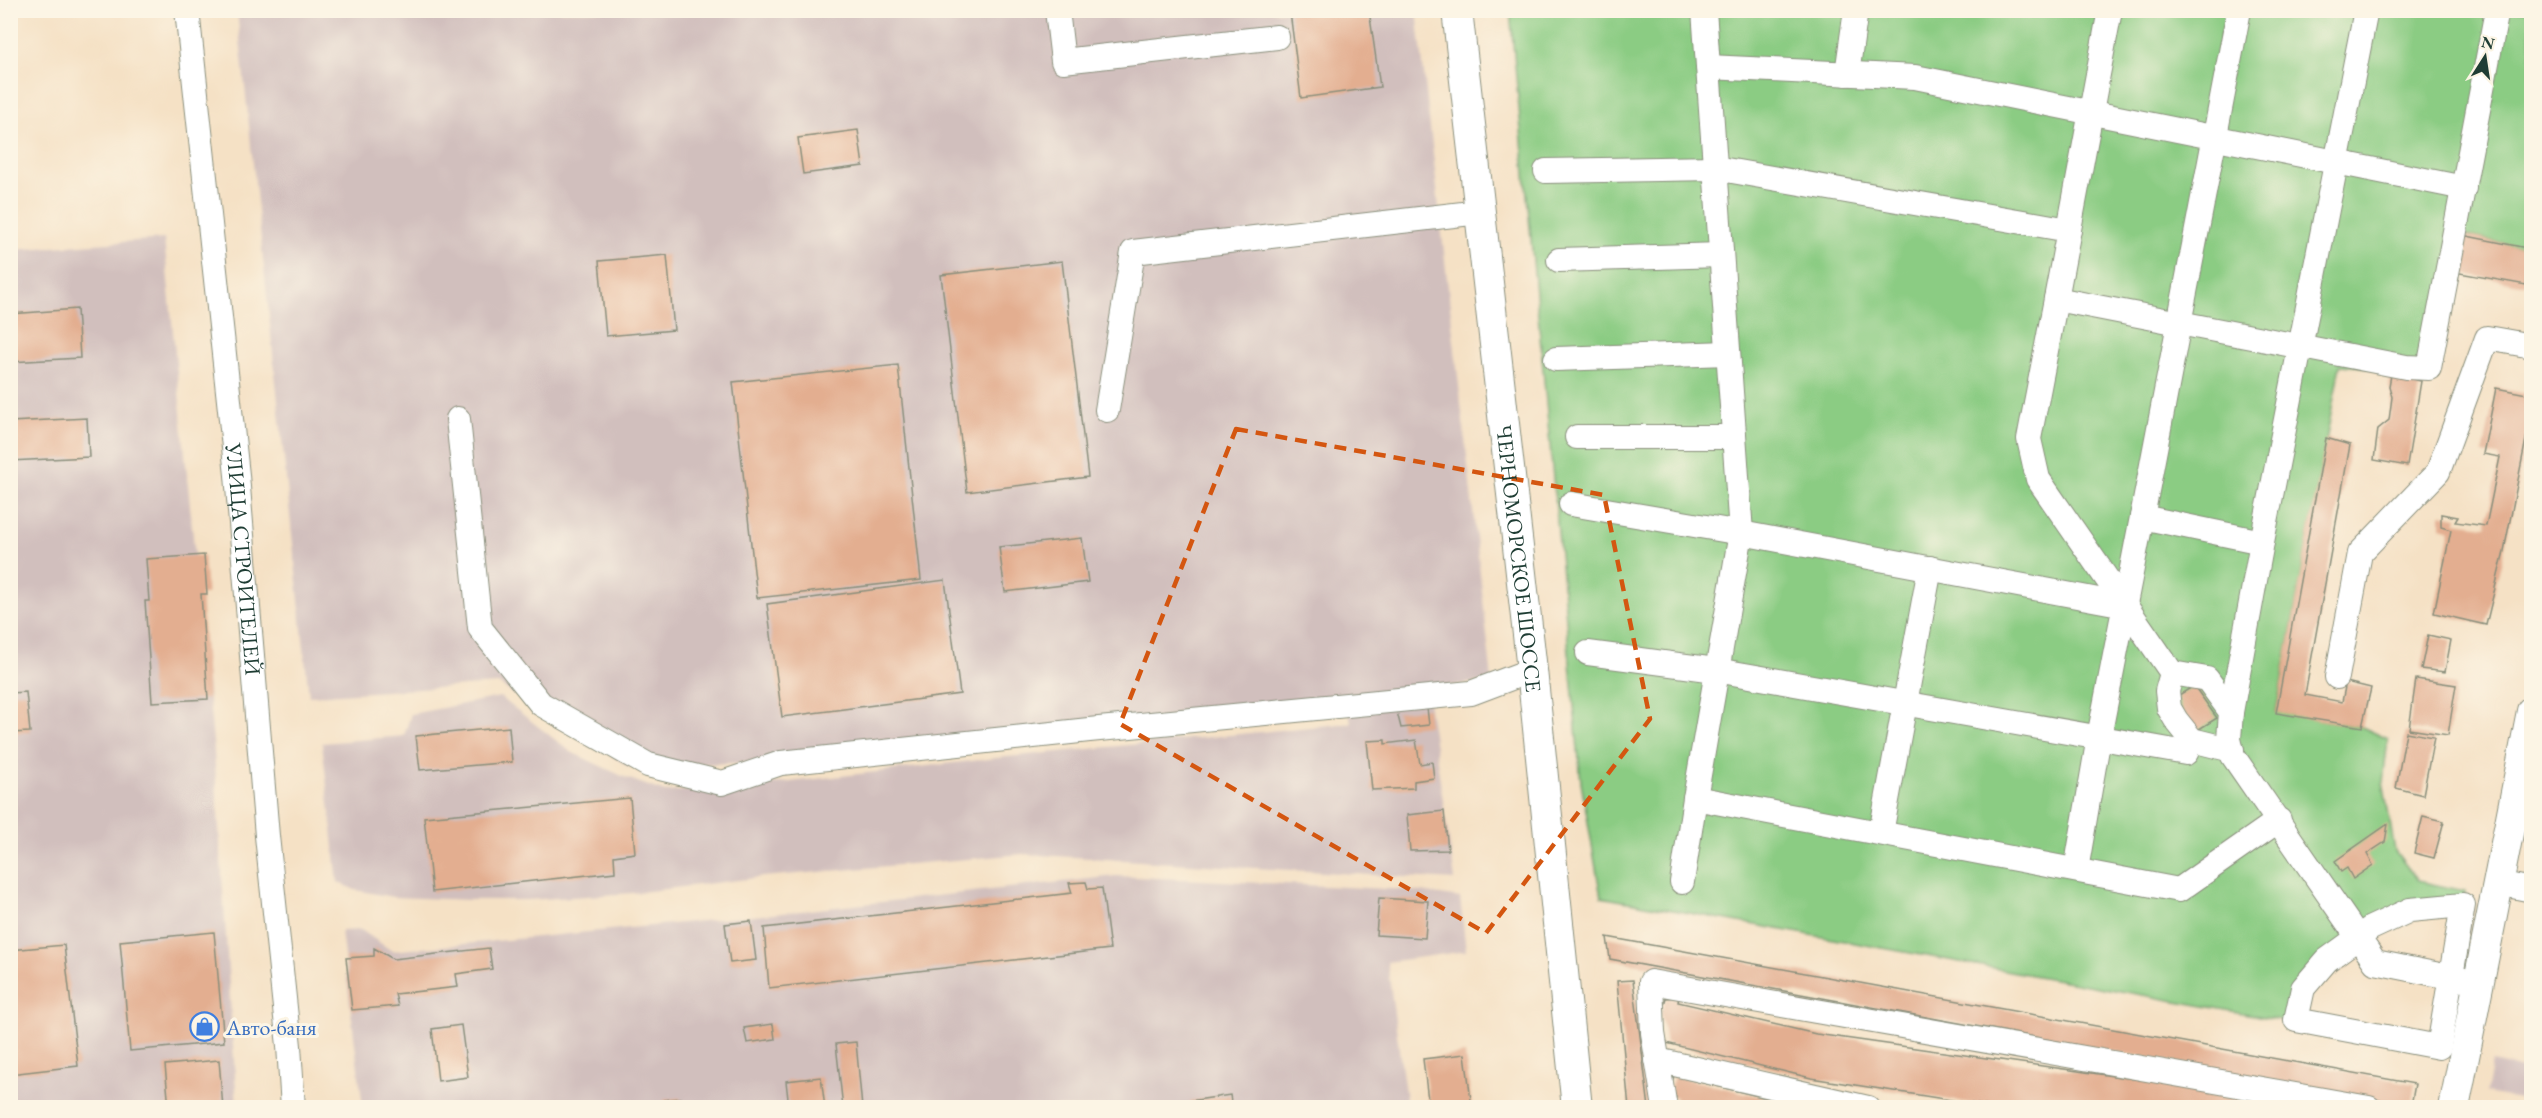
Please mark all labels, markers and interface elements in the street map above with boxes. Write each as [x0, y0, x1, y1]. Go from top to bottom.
north arrow [2455, 27, 2515, 87]
text: N [2479, 31, 2497, 54]
street label: ЧЕРНОМОРСКОЕ ШОССЕ [1489, 423, 1548, 694]
street label: УЛИЦА СТРОИТЕЛЕЙ [219, 441, 268, 676]
shop icon: Авто-баня [189, 1011, 221, 1043]
place label: Авто-баня [225, 1013, 317, 1042]

